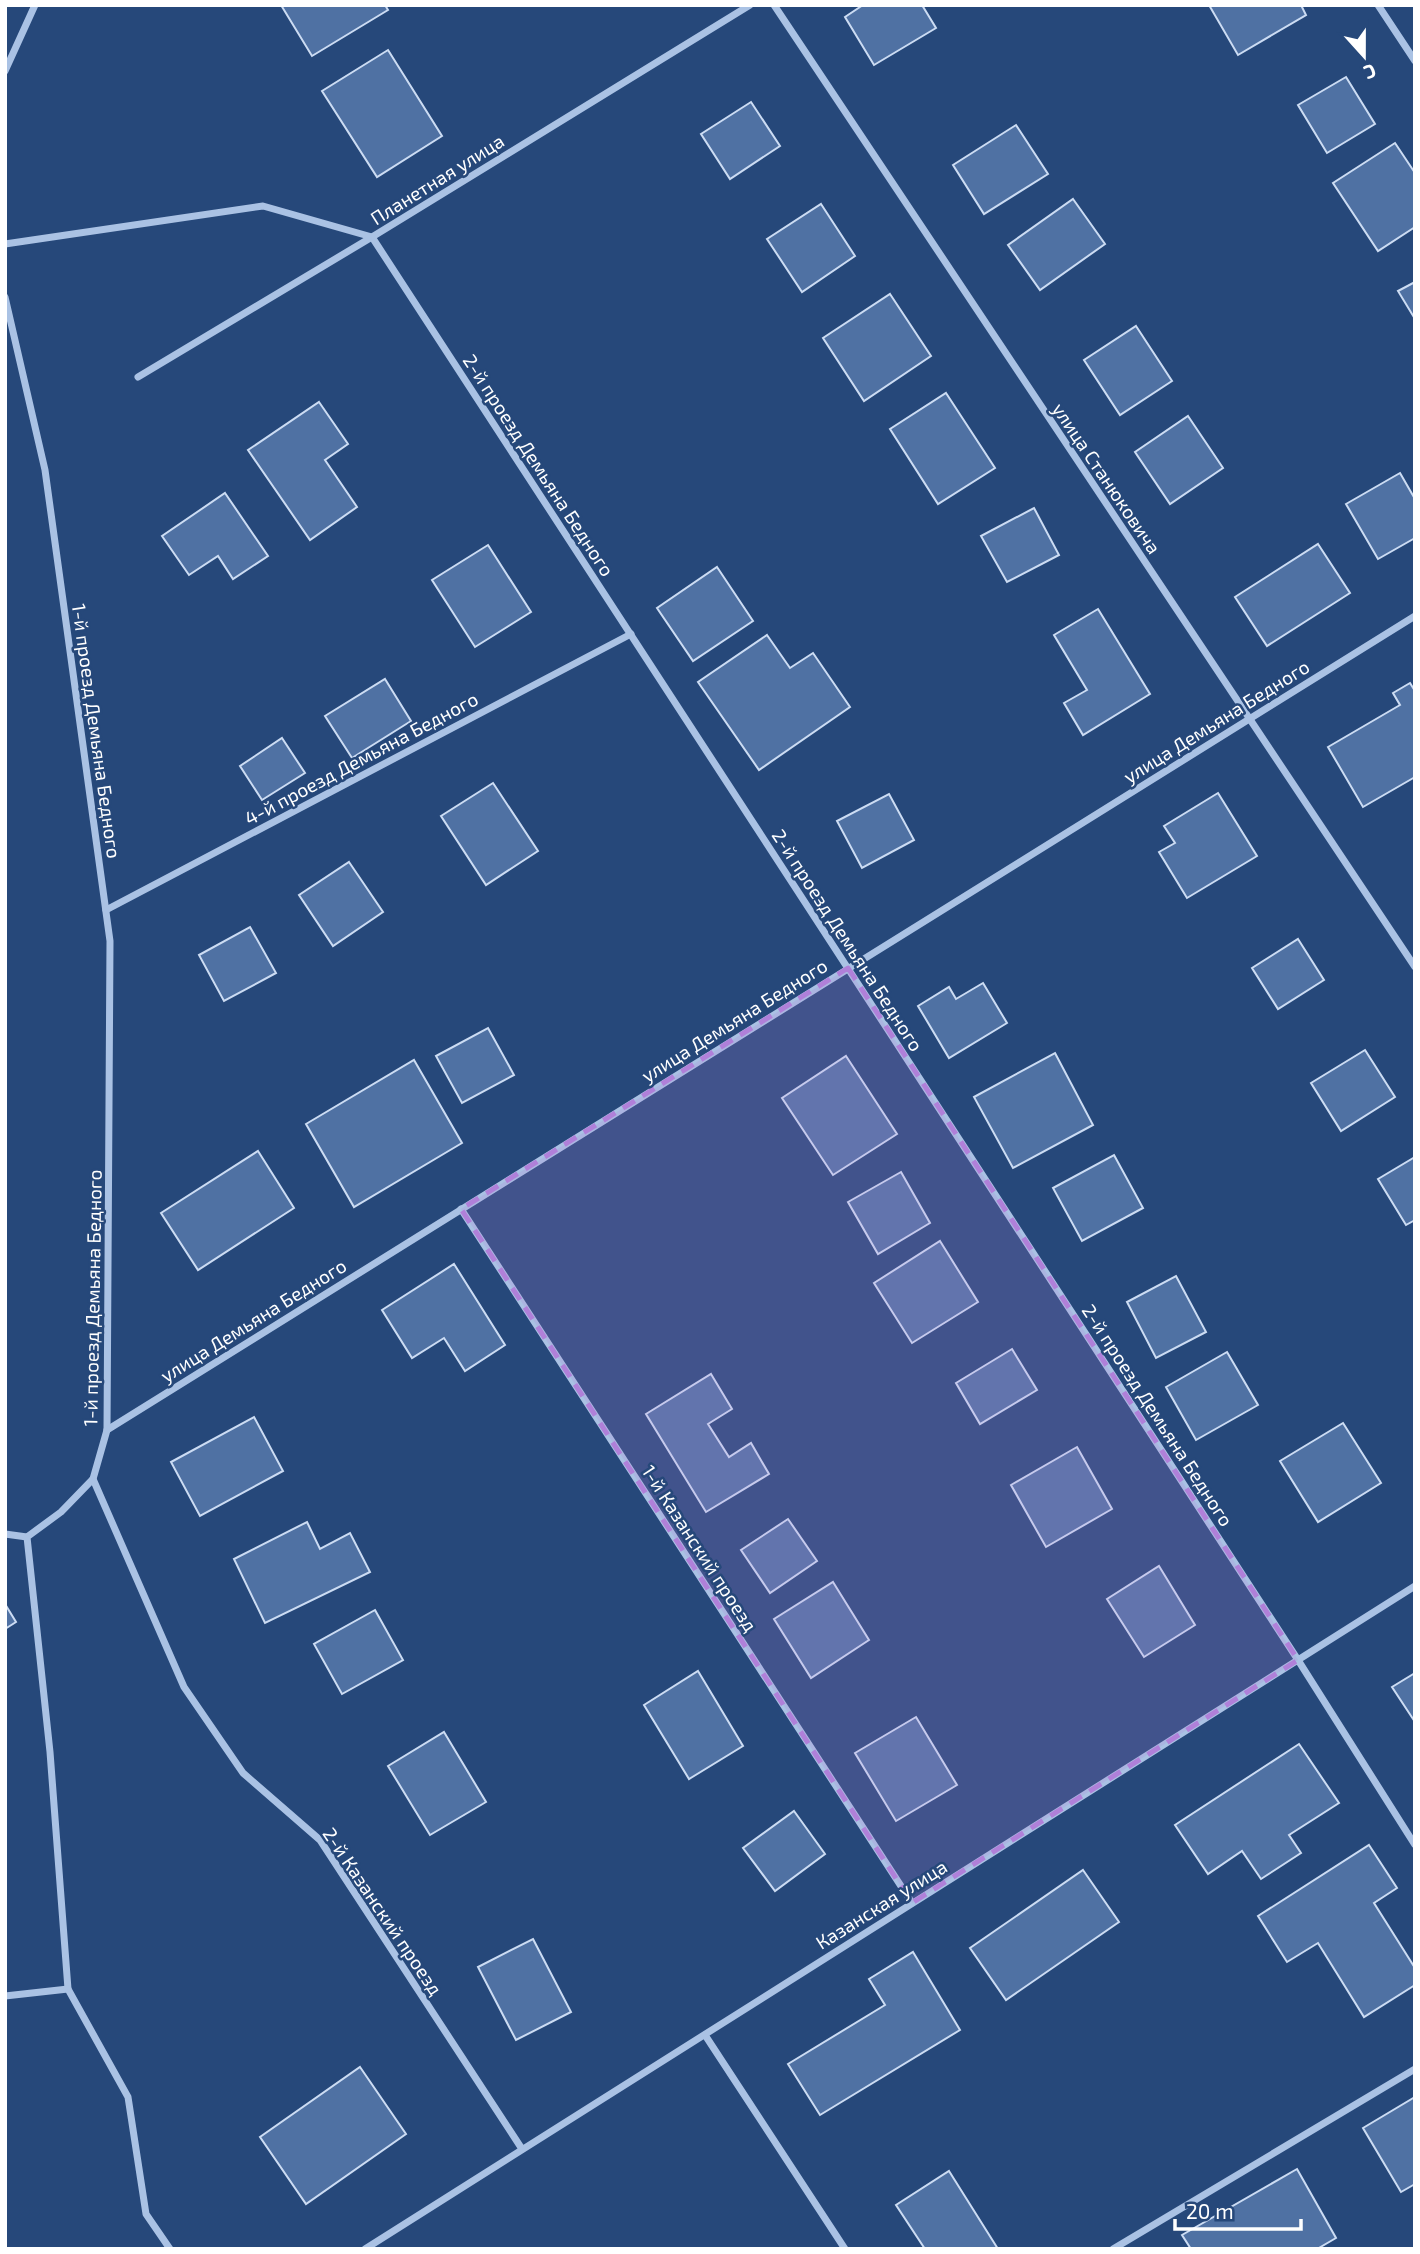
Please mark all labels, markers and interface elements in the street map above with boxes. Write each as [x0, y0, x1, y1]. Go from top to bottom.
north arrow [1329, 21, 1399, 91]
text: С [1361, 60, 1380, 85]
street label: Планетная улица [366, 129, 509, 230]
street label: 2-й проезд Демьяна Бедного [459, 350, 619, 580]
street label: улица Станюковича [1047, 398, 1166, 558]
street label: 1-й проезд Демьяна Бедного [68, 602, 126, 860]
street label: улица Демьяна Бедного [1119, 654, 1314, 789]
street label: 4-й проезд Демьяна Бедного [240, 687, 482, 829]
street label: 2-й проезд Демьяна Бедного [768, 825, 928, 1055]
street label: улица Демьяна Бедного [637, 953, 832, 1088]
street label: 1-й проезд Демьяна Бедного [78, 1169, 106, 1427]
street label: улица Демьяна Бедного [156, 1253, 351, 1388]
street label: 2-й проезд Демьяна Бедного [1078, 1300, 1238, 1530]
street label: 1-й Казанский проезд [638, 1460, 762, 1636]
street label: 2-й Казанский проезд [318, 1823, 448, 1999]
street label: Казанская улица [811, 1854, 951, 1954]
scale bar [1175, 2188, 1301, 2232]
text: 20 m [1186, 2198, 1234, 2223]

